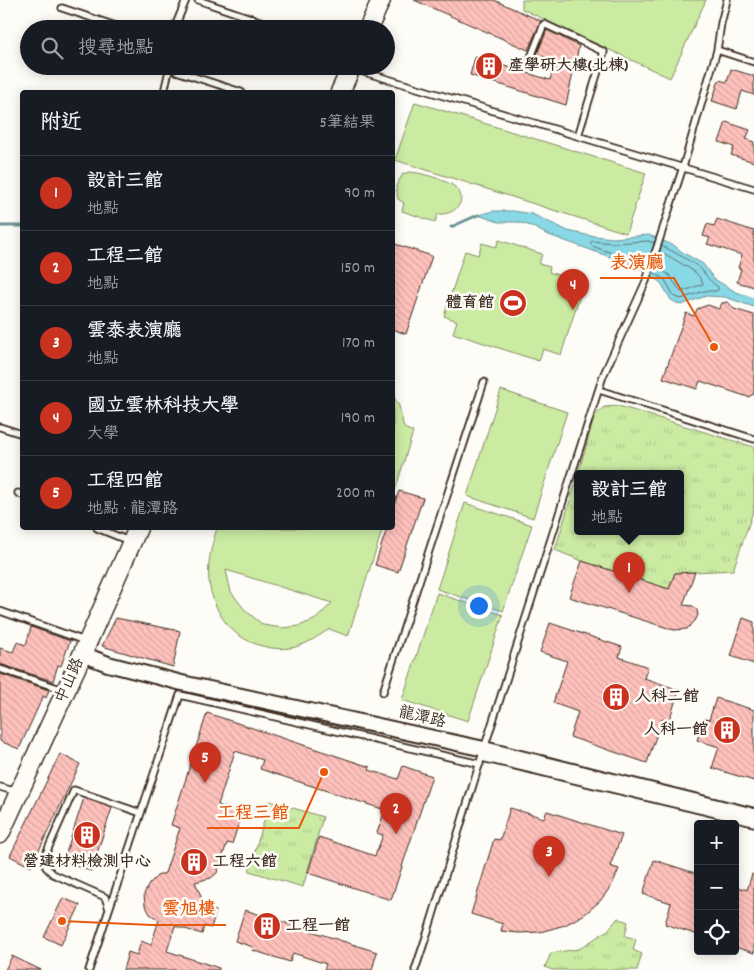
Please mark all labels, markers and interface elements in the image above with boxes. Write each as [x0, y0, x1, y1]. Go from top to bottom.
search box [20, 20, 395, 75]
icon: search [38, 34, 66, 62]
text: 搜尋地點 [78, 36, 154, 63]
building icon: 產學研大樓(北棟) [474, 51, 504, 81]
place label: 產學研大樓(北棟) [508, 55, 628, 78]
text: 附近 [40, 109, 82, 139]
text: 5筆結果 [320, 112, 375, 135]
text: 設計三館 [87, 169, 163, 196]
text: 1 [54, 182, 58, 205]
text: 90 m [344, 182, 375, 205]
text: 地點 [87, 198, 119, 221]
text: 工程二館 [87, 244, 163, 271]
callout: 表演廳 [600, 245, 674, 278]
text: 表演廳 [610, 252, 664, 277]
text: 2 [53, 257, 60, 280]
text: 150 m [341, 257, 375, 280]
pin: 4 [557, 269, 589, 310]
text: 地點 [87, 273, 119, 296]
sports icon: 體育館 [498, 288, 528, 318]
place label: 體育館 [446, 292, 494, 315]
text: 雲泰表演廳 [87, 319, 182, 346]
text: 3 [52, 332, 60, 355]
text: 170 m [342, 332, 375, 355]
text: 地點 [87, 348, 119, 371]
text: 國立雲林科技大學 [87, 394, 239, 421]
text: 4 [53, 407, 59, 430]
text: 190 m [341, 407, 375, 430]
text: 大學 [87, 423, 119, 446]
text: 工程四館 [87, 469, 163, 496]
popup [574, 470, 684, 535]
text: 設計三館 [591, 478, 667, 505]
text: 5 [52, 482, 60, 505]
text: 200 m [336, 482, 375, 505]
text: 地點 · 龍潭路 [87, 498, 178, 521]
text: 地點 [591, 507, 623, 530]
pin: 1 [613, 552, 645, 593]
your location [466, 593, 492, 619]
street label: 中山路 [50, 654, 90, 708]
building icon: 人科二館 [601, 682, 631, 712]
place label: 人科二館 [635, 686, 699, 709]
street label: 龍潭路 [396, 701, 448, 735]
building icon: 人科一館 [712, 715, 742, 745]
place label: 人科一館 [644, 719, 708, 742]
pin: 5 [189, 742, 221, 783]
pin: 2 [380, 793, 412, 834]
callout: 工程三館 [207, 795, 299, 828]
text: 工程三館 [217, 802, 289, 827]
building icon: 營建材料檢測中心 [72, 820, 102, 850]
map controls [694, 820, 739, 955]
button: + [694, 820, 739, 865]
pin: 3 [533, 836, 565, 877]
building icon: 工程六館 [179, 847, 209, 877]
place label: 營建材料檢測中心 [23, 851, 151, 874]
place label: 工程六館 [213, 851, 277, 874]
button: − [694, 865, 739, 910]
callout: 雲旭樓 [152, 892, 226, 925]
text: 雲旭樓 [162, 898, 216, 923]
button: locate [694, 910, 739, 955]
building icon: 工程一館 [252, 911, 282, 941]
place label: 工程一館 [286, 915, 350, 938]

